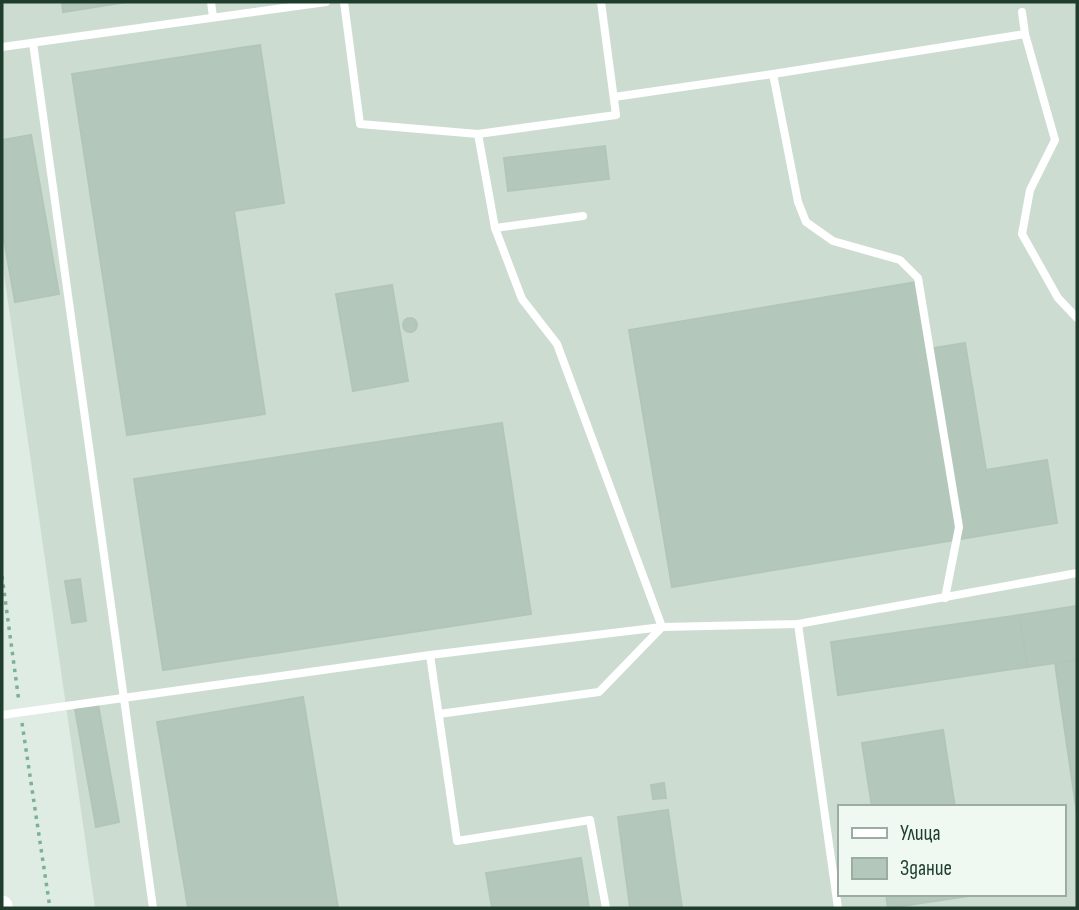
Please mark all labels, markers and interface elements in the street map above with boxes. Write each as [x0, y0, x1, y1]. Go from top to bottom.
legend [838, 805, 1065, 896]
text: Улица [900, 821, 941, 846]
text: Здание [900, 856, 952, 881]

